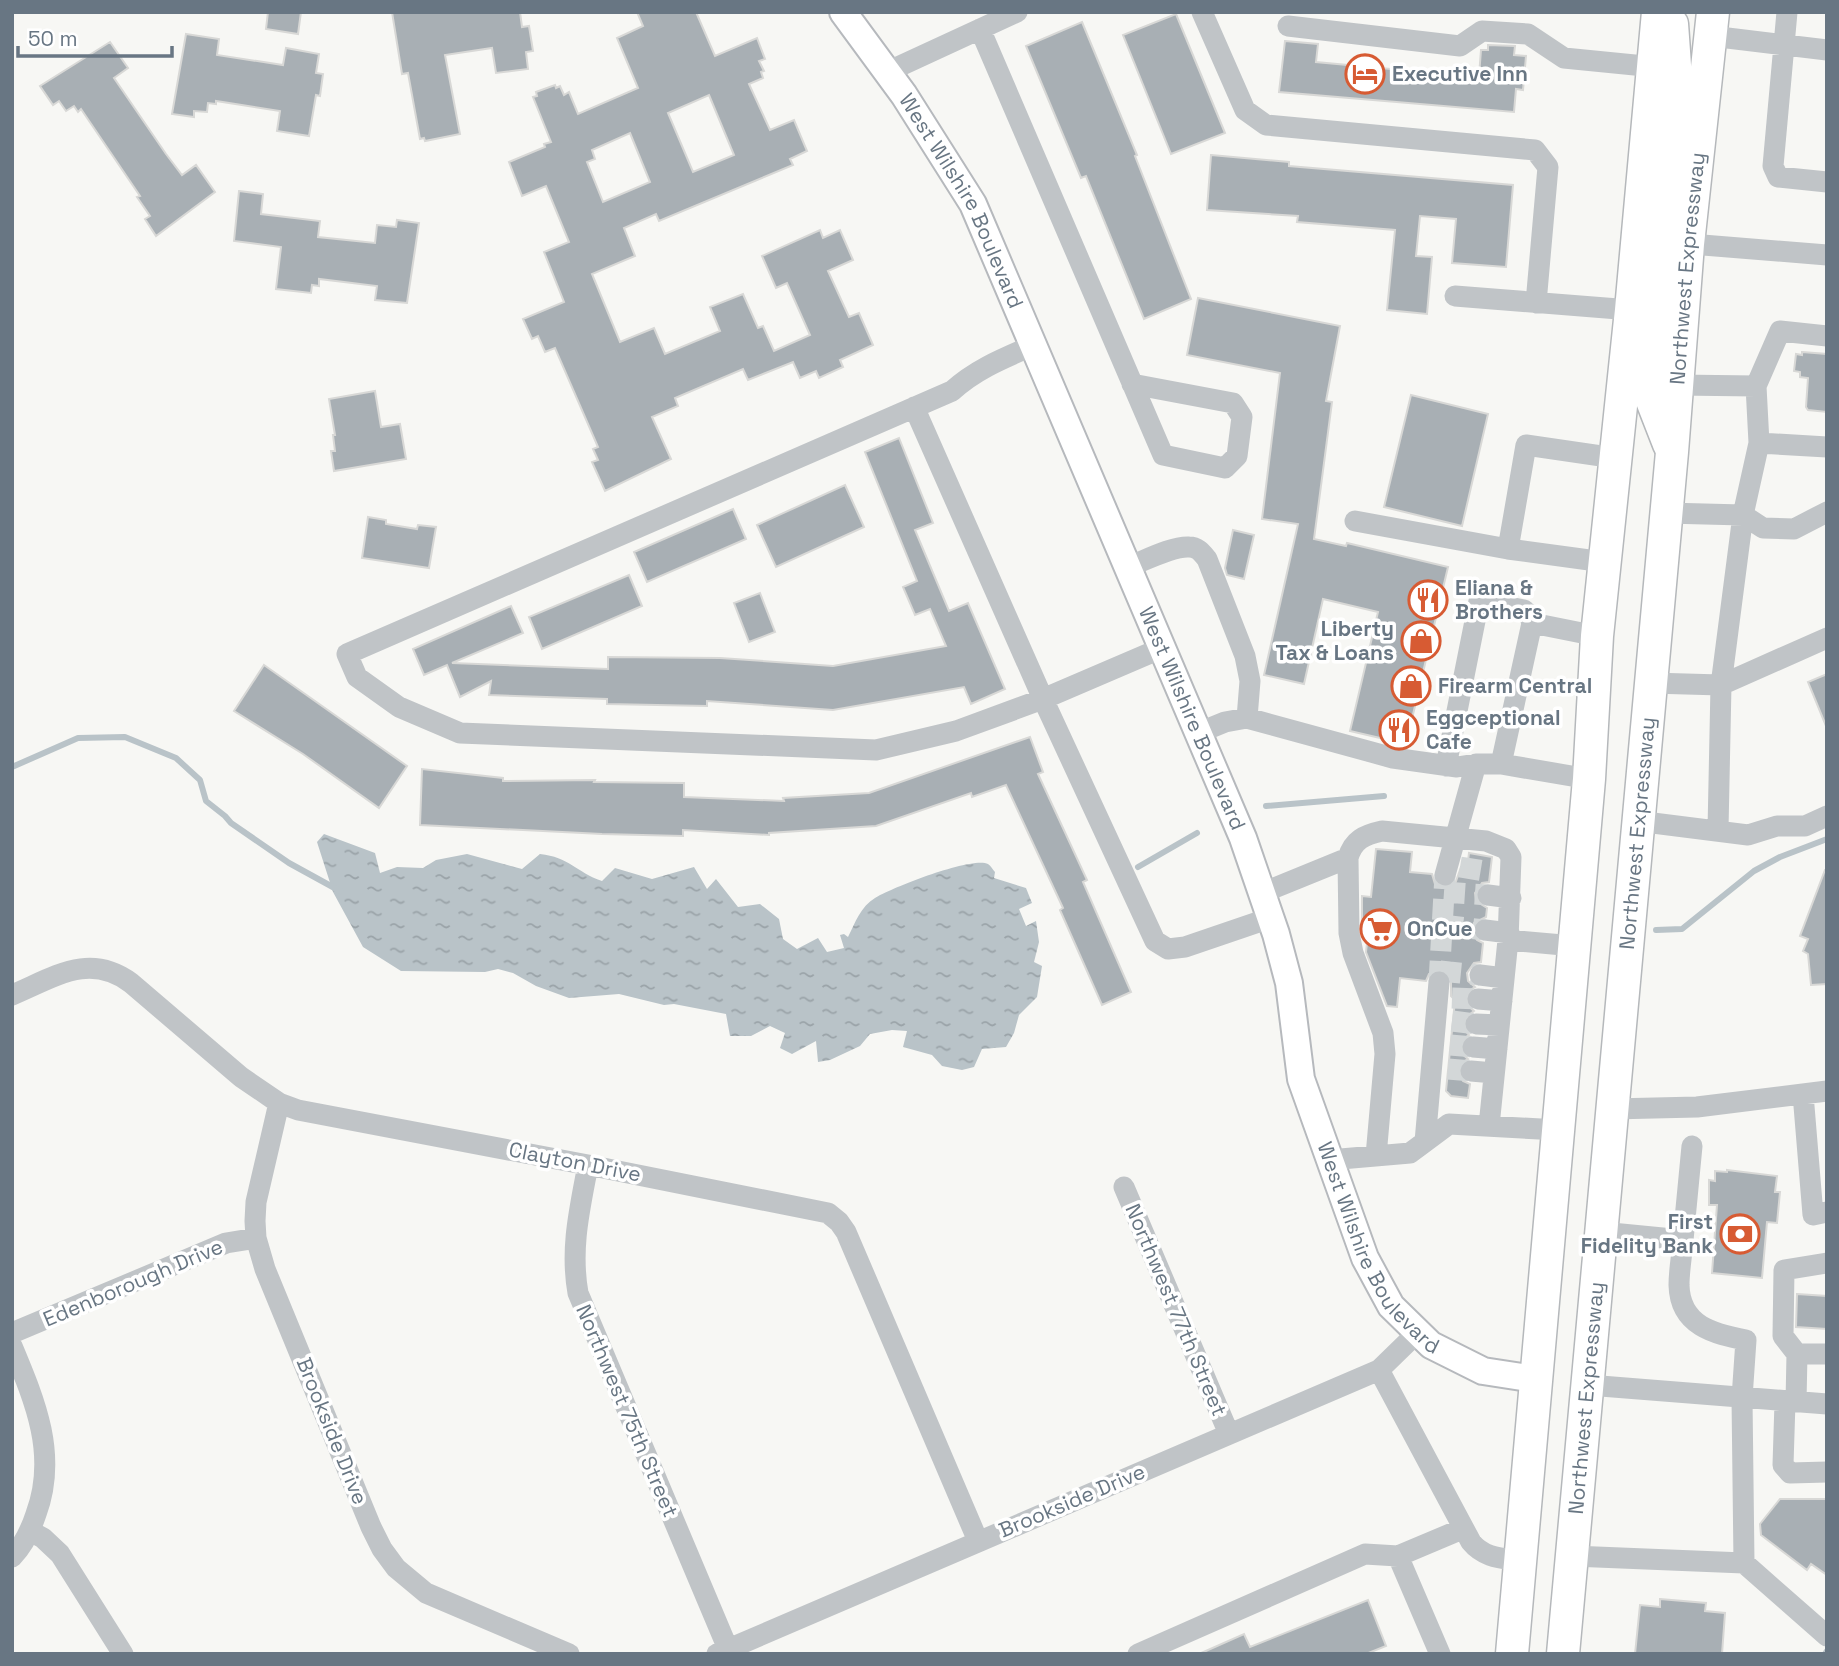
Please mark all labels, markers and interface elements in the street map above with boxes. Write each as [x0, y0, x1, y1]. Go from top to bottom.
scale bar [18, 14, 172, 58]
text: 50 m [28, 25, 78, 52]
hotel icon: Executive Inn [1344, 53, 1386, 95]
place label: Executive Inn [1392, 60, 1528, 87]
street label: West Wilshire Boulevard [893, 88, 1030, 312]
street label: Northwest Expressway [1663, 151, 1711, 386]
place label: Eliana & Brothers [1455, 574, 1543, 625]
restaurant icon: Eliana & Brothers [1407, 579, 1449, 621]
street label: West Wilshire Boulevard [1133, 602, 1252, 834]
place label: Liberty Tax & Loans [1275, 615, 1394, 666]
shop icon: Liberty Tax & Loans [1400, 620, 1442, 662]
shop icon: Firearm Central [1390, 665, 1432, 707]
place label: Firearm Central [1438, 672, 1592, 699]
place label: Eggceptional Cafe [1426, 704, 1561, 755]
restaurant icon: Eggceptional Cafe [1378, 709, 1420, 751]
street label: Northwest Expressway [1613, 716, 1661, 951]
supermarket icon: OnCue [1359, 908, 1401, 950]
place label: OnCue [1407, 915, 1473, 942]
street label: Clayton Drive [507, 1135, 644, 1188]
street label: West Wilshire Boulevard [1312, 1138, 1444, 1360]
street label: Northwest 77th Street [1119, 1200, 1233, 1420]
place label: First Fidelity Bank [1581, 1208, 1713, 1259]
bank icon: First Fidelity Bank [1719, 1213, 1761, 1255]
street label: Edenborough Drive [39, 1232, 227, 1333]
street label: Northwest Expressway [1562, 1281, 1610, 1515]
street label: Northwest 75th Street [570, 1300, 685, 1521]
street label: Brookside Drive [291, 1353, 374, 1508]
street label: Brookside Drive [995, 1458, 1149, 1544]

